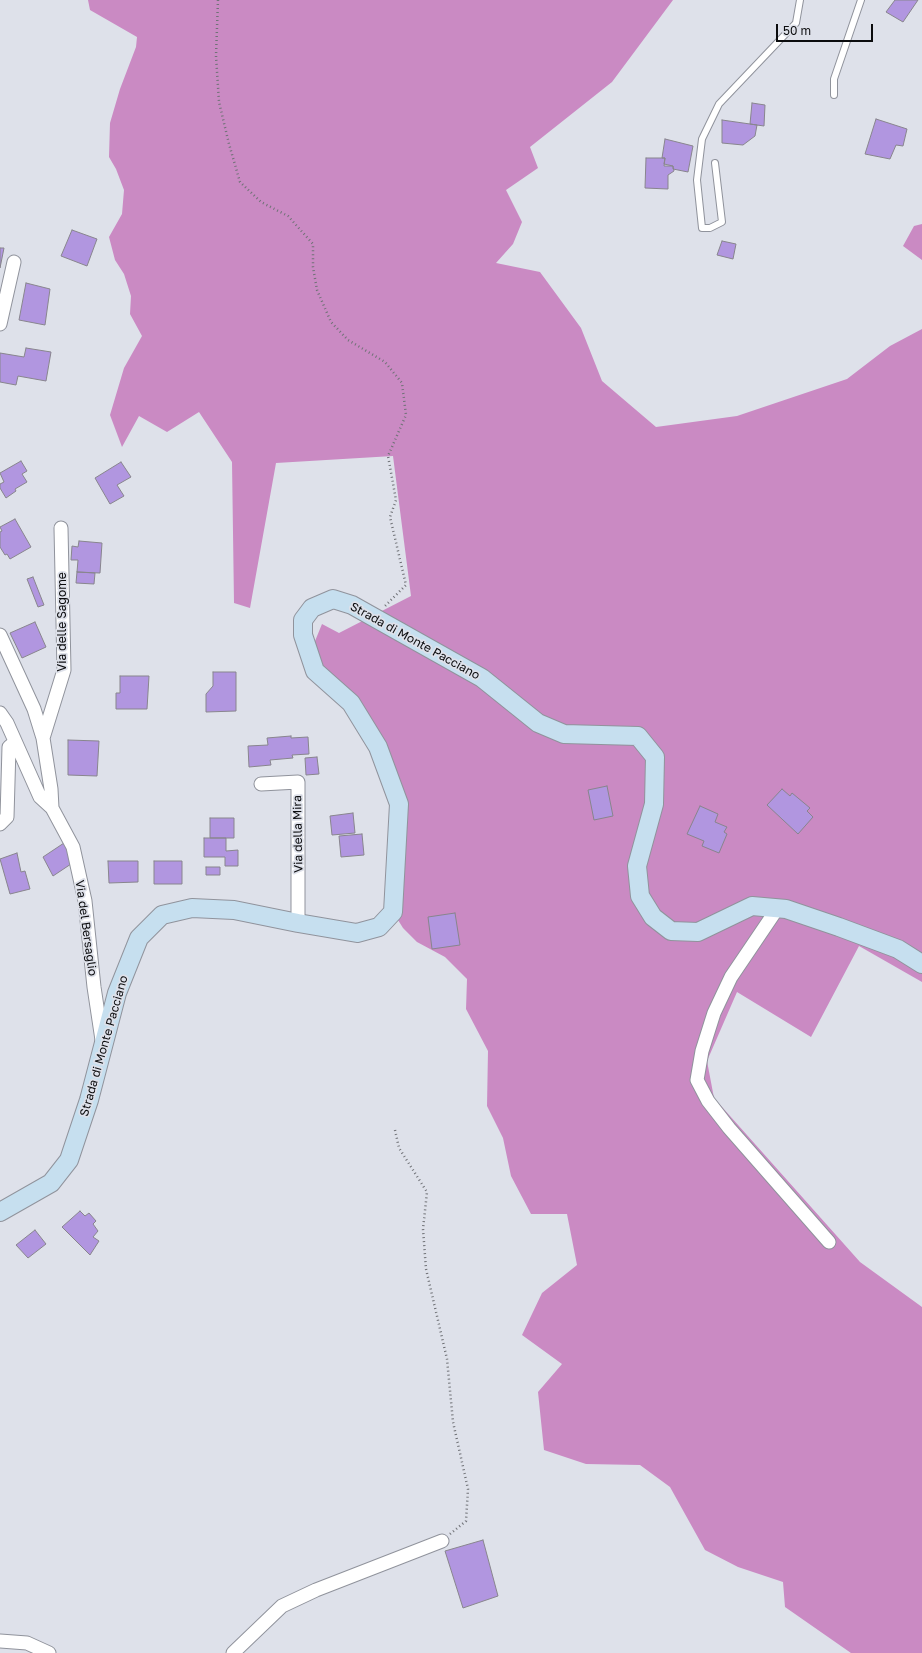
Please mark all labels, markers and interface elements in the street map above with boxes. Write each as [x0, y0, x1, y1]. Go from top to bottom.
scale bar [778, 16, 875, 42]
text: 50 m [783, 23, 811, 38]
street label: Via delle Sagome [55, 572, 69, 672]
street label: Strada di Monte Pacciano [348, 599, 482, 683]
street label: Via della Mira [290, 795, 306, 873]
street label: Via del Bersaglio [72, 879, 100, 977]
street label: Strada di Monte Pacciano [77, 974, 131, 1118]

